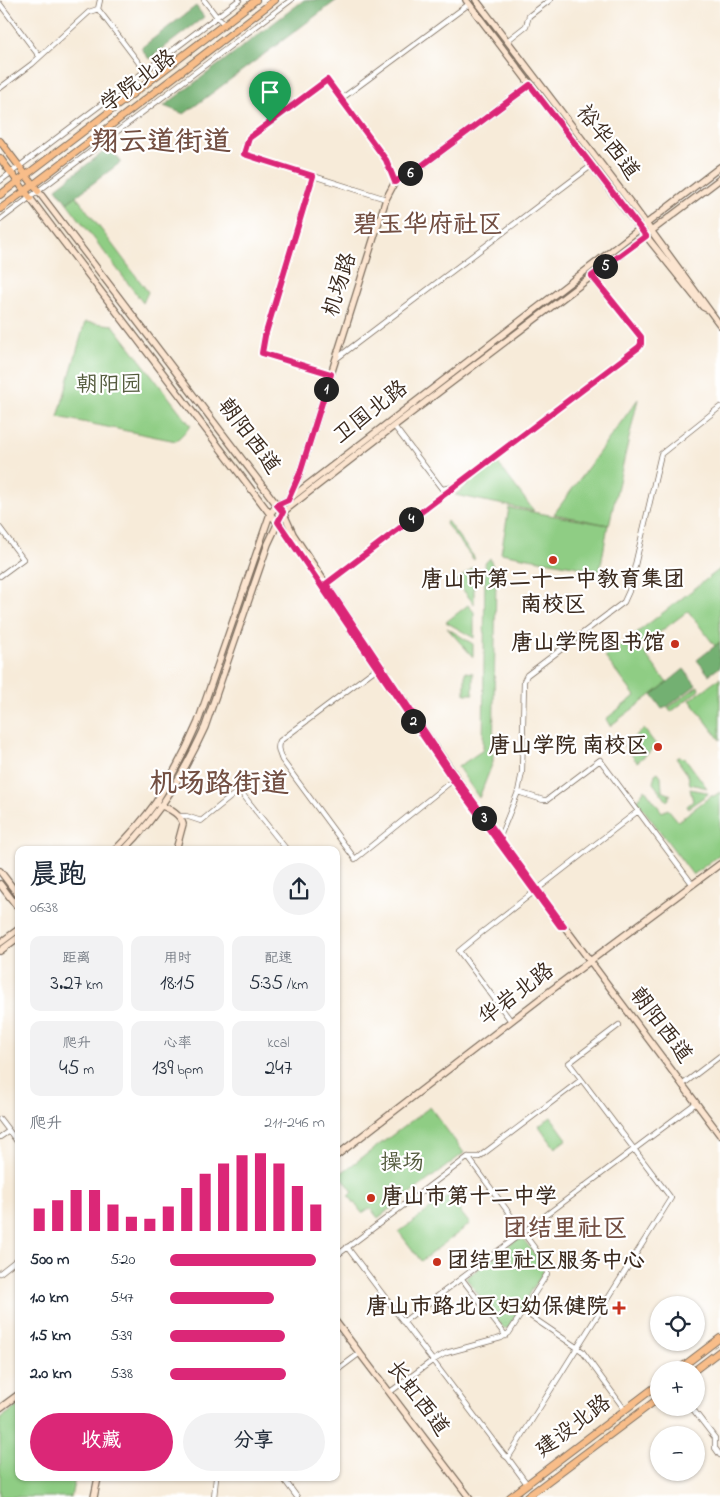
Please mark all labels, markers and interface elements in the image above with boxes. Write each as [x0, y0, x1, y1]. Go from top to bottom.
street label: 学院北路 [94, 43, 184, 121]
pin [249, 71, 291, 122]
icon: arrive [256, 78, 284, 106]
street label: 裕华西道 [567, 98, 647, 188]
district label: 翔云道街道 [91, 123, 231, 164]
pin: 6 [398, 160, 422, 186]
text: 6 [407, 163, 414, 184]
district label: 碧玉华府社区 [353, 208, 503, 244]
street label: 机场路 [316, 249, 366, 321]
pin: 5 [592, 254, 618, 278]
text: 5 [601, 256, 610, 277]
park label: 朝阳园 [76, 370, 142, 402]
street label: 卫国北路 [326, 373, 416, 453]
pin: 1 [314, 376, 338, 402]
text: 1 [324, 379, 329, 400]
street label: 朝阳西道 [209, 392, 287, 482]
pin: 4 [398, 506, 424, 532]
text: 4 [409, 509, 414, 530]
marker: 唐山市第二十一中教育集团 南校区 [547, 554, 559, 566]
place label: 唐山市第二十一中教育集团 南校区 [421, 565, 685, 622]
place label: 唐山学院图书馆 [511, 628, 665, 660]
marker: 唐山学院图书馆 [669, 638, 681, 650]
pin: 2 [400, 708, 426, 734]
text: 2 [410, 711, 417, 732]
place label: 唐山学院 南校区 [488, 731, 648, 763]
marker: 唐山学院 南校区 [652, 741, 664, 753]
district label: 机场路街道 [149, 765, 289, 806]
pin: 3 [472, 806, 496, 830]
text: 3 [482, 808, 487, 829]
text: 晨跑 [30, 856, 86, 897]
button: share [273, 863, 325, 915]
text: 06:38 [30, 896, 58, 920]
text: 距离 [63, 948, 91, 969]
text: 用时 [164, 948, 192, 969]
text: 配速 [265, 948, 293, 969]
street label: 华岩北路 [472, 956, 562, 1034]
text: 3.27 [50, 969, 82, 999]
text: 18:15 [160, 969, 195, 999]
text: 5:35 [249, 969, 283, 999]
text: km [82, 975, 103, 996]
text: /km [283, 975, 308, 996]
street label: 朝阳西道 [621, 981, 699, 1071]
text: 爬升 [63, 1033, 91, 1054]
text: 心率 [164, 1033, 192, 1054]
text: kcal [267, 1033, 290, 1054]
text: 45 [59, 1054, 80, 1084]
text: 139 [152, 1054, 174, 1084]
text: 247 [265, 1054, 292, 1084]
text: m [80, 1060, 94, 1081]
text: bpm [174, 1060, 203, 1081]
text: 211–246 m [264, 1111, 325, 1135]
text: 爬升 [30, 1112, 62, 1136]
park label: 操场 [380, 1148, 424, 1180]
place label: 唐山市第十二中学 [381, 1182, 557, 1214]
marker: 唐山市第十二中学 [365, 1192, 377, 1204]
district label: 团结里社区 [502, 1212, 628, 1248]
place label: 团结里社区服务中心 [447, 1246, 645, 1278]
text: 500 m [30, 1248, 69, 1272]
text: 5:20 [110, 1248, 135, 1272]
marker: 团结里社区服务中心 [431, 1256, 443, 1268]
text: 1.0 km [30, 1286, 69, 1310]
text: 5:47 [110, 1286, 134, 1310]
place label: 唐山市路北区妇幼保健院 [366, 1292, 608, 1324]
map controls [650, 1296, 705, 1481]
button: locate [650, 1296, 705, 1351]
marker: 唐山市路北区妇幼保健院 [612, 1301, 626, 1315]
text: 1.5 km [30, 1324, 71, 1348]
text: 5:39 [110, 1324, 132, 1348]
street label: 长虹西道 [378, 1354, 456, 1444]
button: + [650, 1361, 705, 1416]
text: 2.0 km [30, 1362, 72, 1386]
text: 5:38 [110, 1362, 133, 1386]
street label: 建设北路 [529, 1388, 619, 1466]
button: 收藏 [30, 1413, 173, 1471]
button: 分享 [183, 1413, 325, 1471]
button: − [650, 1426, 705, 1481]

